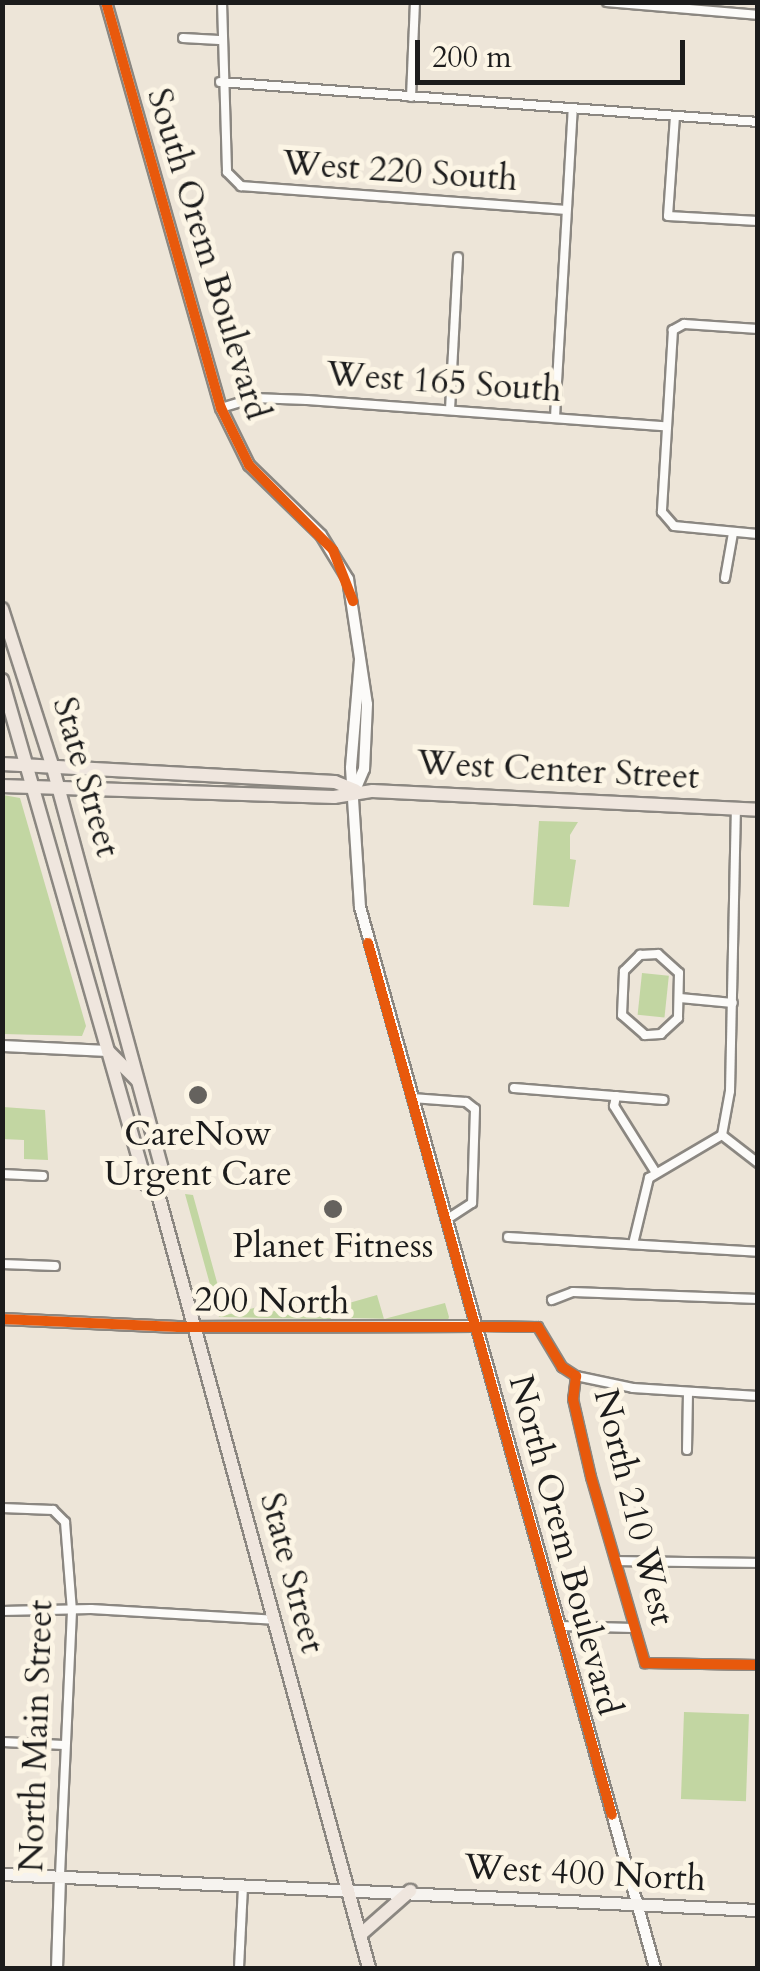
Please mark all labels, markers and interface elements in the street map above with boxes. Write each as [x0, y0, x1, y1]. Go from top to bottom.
scale bar [420, 20, 690, 82]
text: 200 m [432, 37, 512, 78]
street label: South Orem Boulevard [138, 83, 278, 425]
street label: West 220 South [281, 142, 519, 200]
street label: West 165 South [325, 353, 563, 411]
street label: State Street [43, 692, 129, 862]
street label: West Center Street [416, 742, 700, 798]
marker: CareNow Urgent Care [185, 1082, 211, 1108]
place label: CareNow Urgent Care [104, 1113, 292, 1195]
marker: Planet Fitness [322, 1198, 344, 1220]
place label: Planet Fitness [232, 1225, 434, 1267]
street label: 200 North [194, 1279, 350, 1323]
street label: North Orem Boulevard [499, 1371, 631, 1719]
street label: North 210 West [584, 1385, 684, 1629]
street label: State Street [250, 1488, 334, 1658]
street label: North Main Street [10, 1599, 62, 1873]
street label: West 400 North [463, 1846, 707, 1900]

